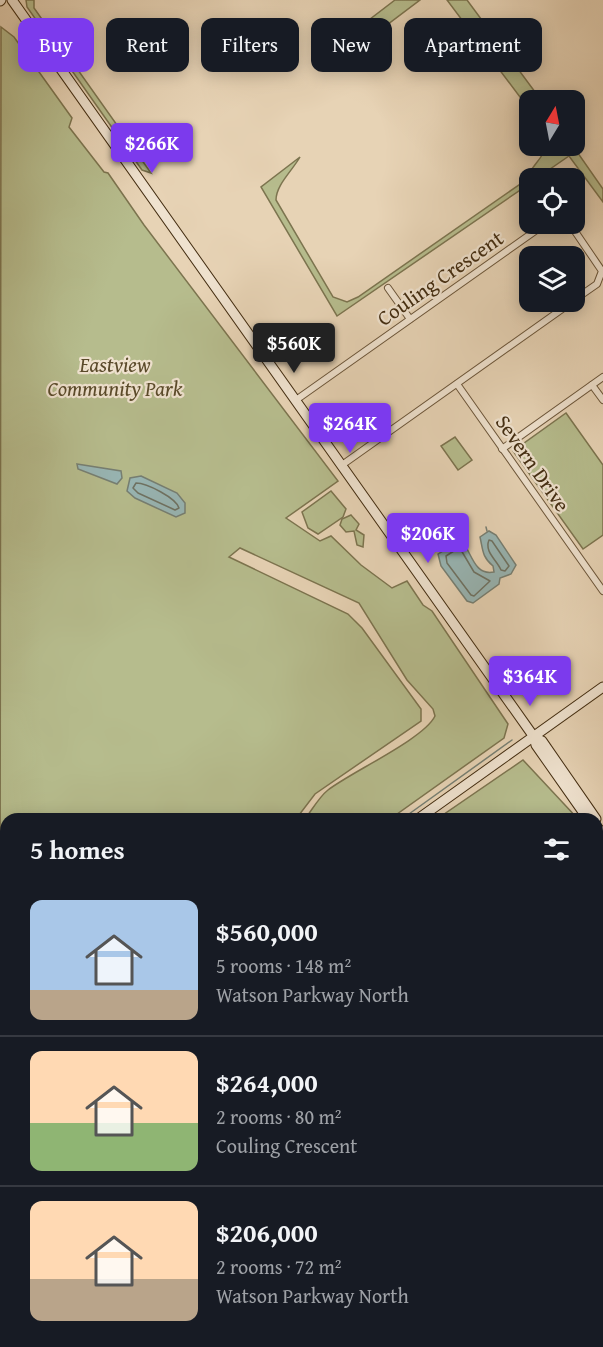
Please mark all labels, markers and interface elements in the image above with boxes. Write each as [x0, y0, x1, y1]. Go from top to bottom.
chip: Buy [18, 18, 94, 72]
chip: Rent [106, 18, 189, 72]
chip: Filters [201, 18, 299, 72]
chip: New [311, 18, 392, 72]
chip: Apartment [404, 18, 542, 72]
north arrow [519, 90, 585, 156]
map controls [519, 90, 585, 312]
pin: $266K [110, 123, 194, 174]
text: $266K [125, 128, 179, 157]
button: locate [519, 168, 585, 234]
street label: Couling Crescent [370, 222, 510, 333]
button: layers [519, 246, 585, 312]
pin: $560K [252, 323, 336, 374]
text: $560K [267, 328, 321, 357]
park label: Eastview Community Park [48, 349, 183, 404]
pin: $264K [308, 403, 392, 454]
text: $264K [323, 408, 377, 437]
street label: Severn Drive [488, 408, 578, 518]
pin: $206K [386, 513, 470, 564]
text: $206K [401, 518, 455, 547]
pin: $364K [488, 656, 572, 707]
text: $364K [503, 661, 557, 690]
text: 5 homes [30, 830, 125, 869]
icon: filters [540, 833, 573, 866]
text: $560,000 [216, 912, 318, 951]
icon: home [78, 924, 150, 996]
text: 5 rooms · 148 m² [216, 951, 351, 980]
text: Watson Parkway North [216, 980, 409, 1009]
text: $264,000 [216, 1063, 318, 1102]
icon: home [78, 1075, 150, 1147]
text: 2 rooms · 80 m² [216, 1102, 342, 1131]
text: Couling Crescent [216, 1131, 357, 1160]
text: $206,000 [216, 1213, 318, 1252]
icon: home [78, 1225, 150, 1297]
text: 2 rooms · 72 m² [216, 1252, 342, 1281]
text: Watson Parkway North [216, 1281, 409, 1310]

